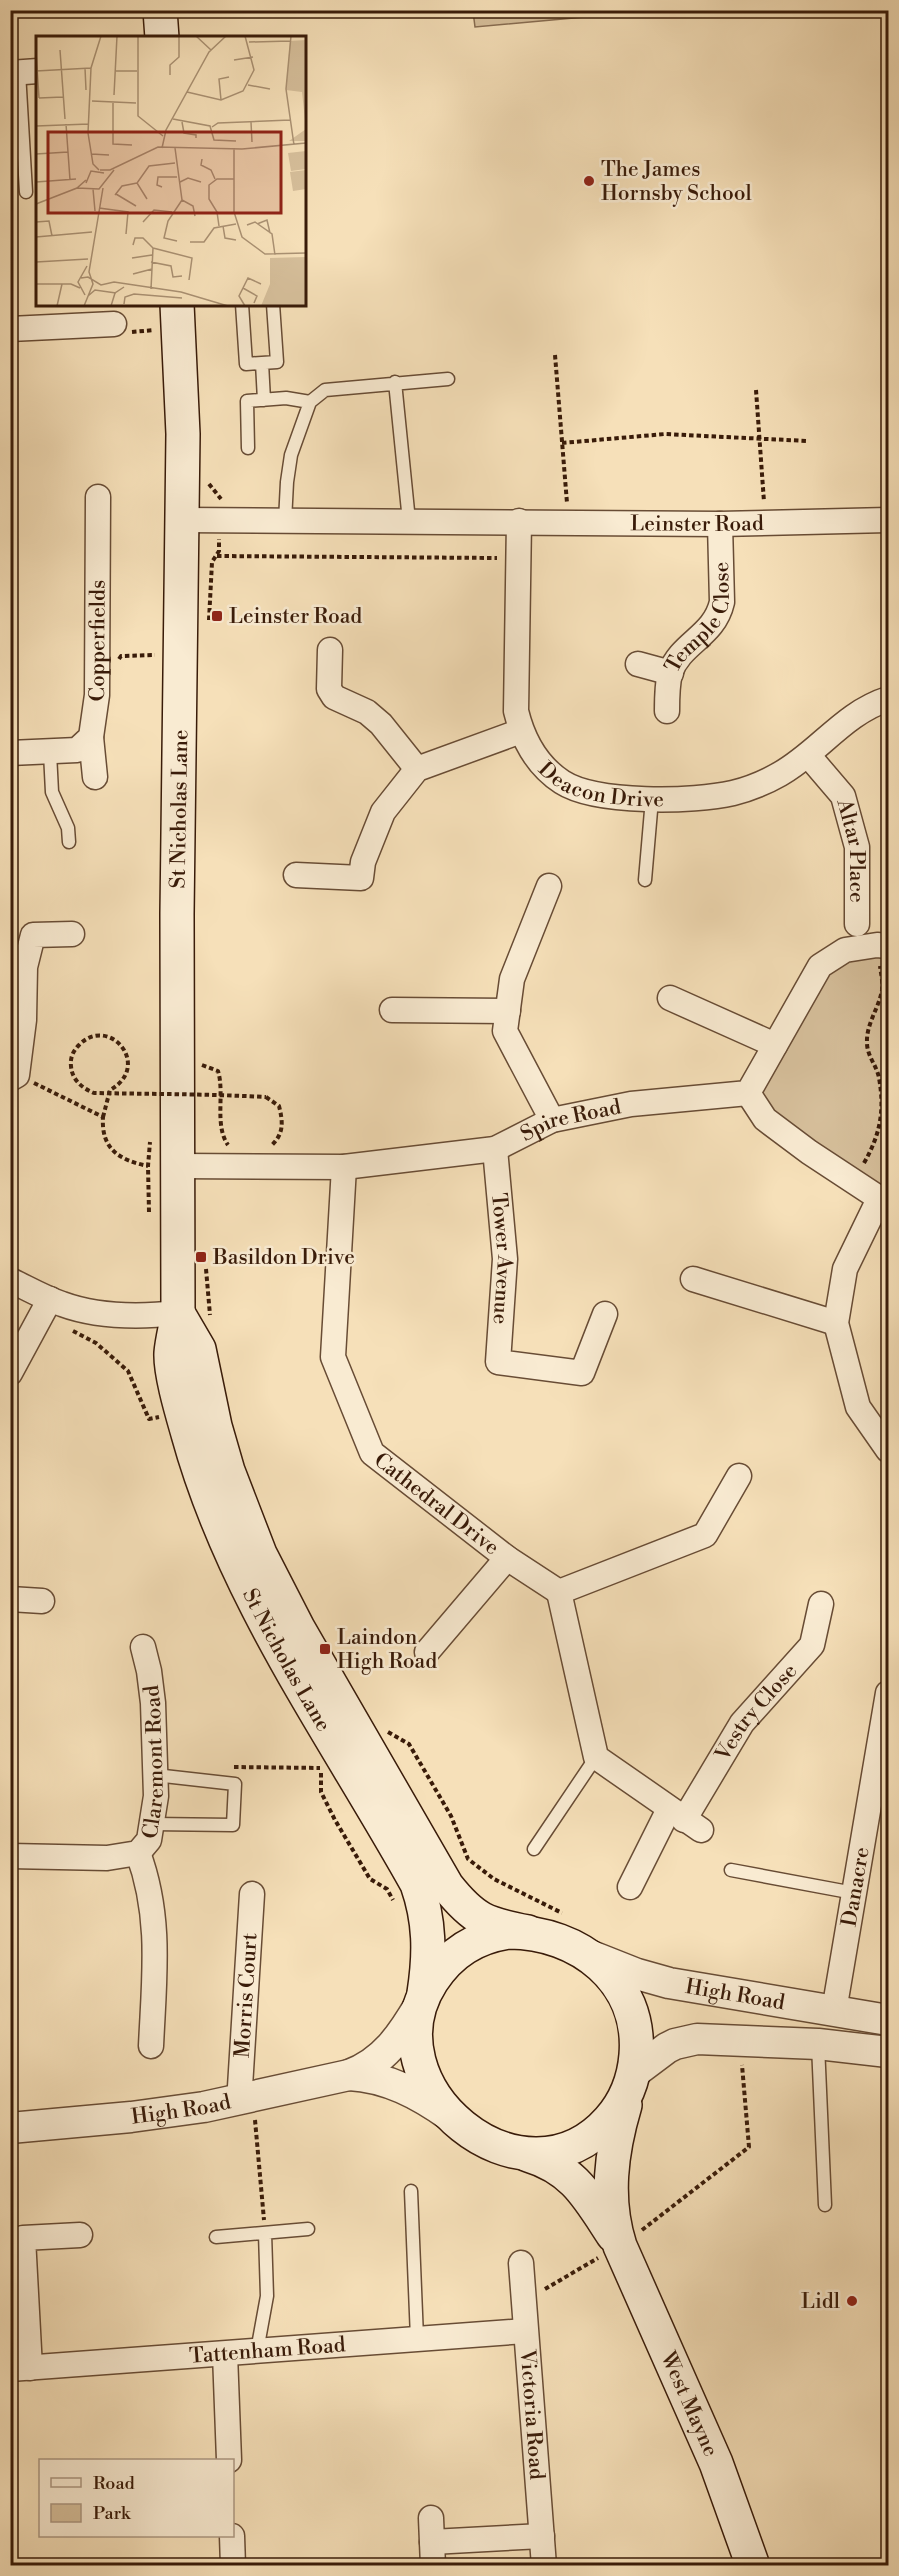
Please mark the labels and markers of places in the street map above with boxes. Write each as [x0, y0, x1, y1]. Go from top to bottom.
place label: The James Hornsby School [601, 157, 752, 207]
marker: The James Hornsby School [582, 174, 596, 188]
place label: Leinster Road [229, 604, 362, 630]
marker: Leinster Road [210, 609, 224, 623]
place label: Basildon Drive [212, 1245, 355, 1271]
marker: Basildon Drive [194, 1250, 208, 1264]
place label: Laindon High Road [337, 1625, 437, 1675]
marker: Laindon High Road [318, 1642, 332, 1656]
place label: Lidl [801, 2289, 840, 2315]
marker: Lidl [845, 2294, 859, 2308]

